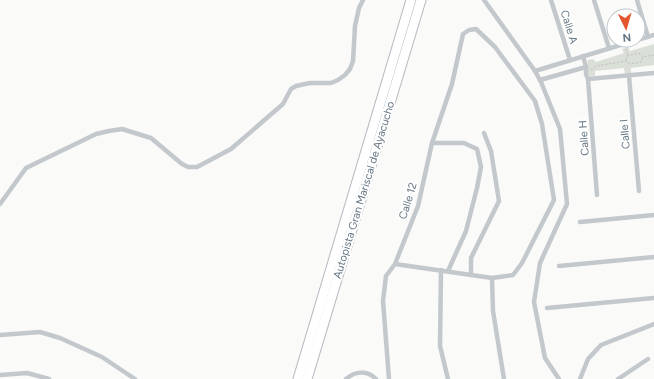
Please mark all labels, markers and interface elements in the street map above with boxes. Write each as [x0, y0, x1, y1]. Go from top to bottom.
north arrow [606, 8, 646, 48]
street label: Calle A [558, 9, 580, 46]
text: N [622, 31, 632, 44]
street label: Autopista Gran Mariscal de Ayacucho [331, 100, 397, 280]
street label: Calle I [617, 118, 633, 150]
street label: Calle H [576, 120, 592, 156]
street label: Calle 12 [396, 181, 420, 221]

